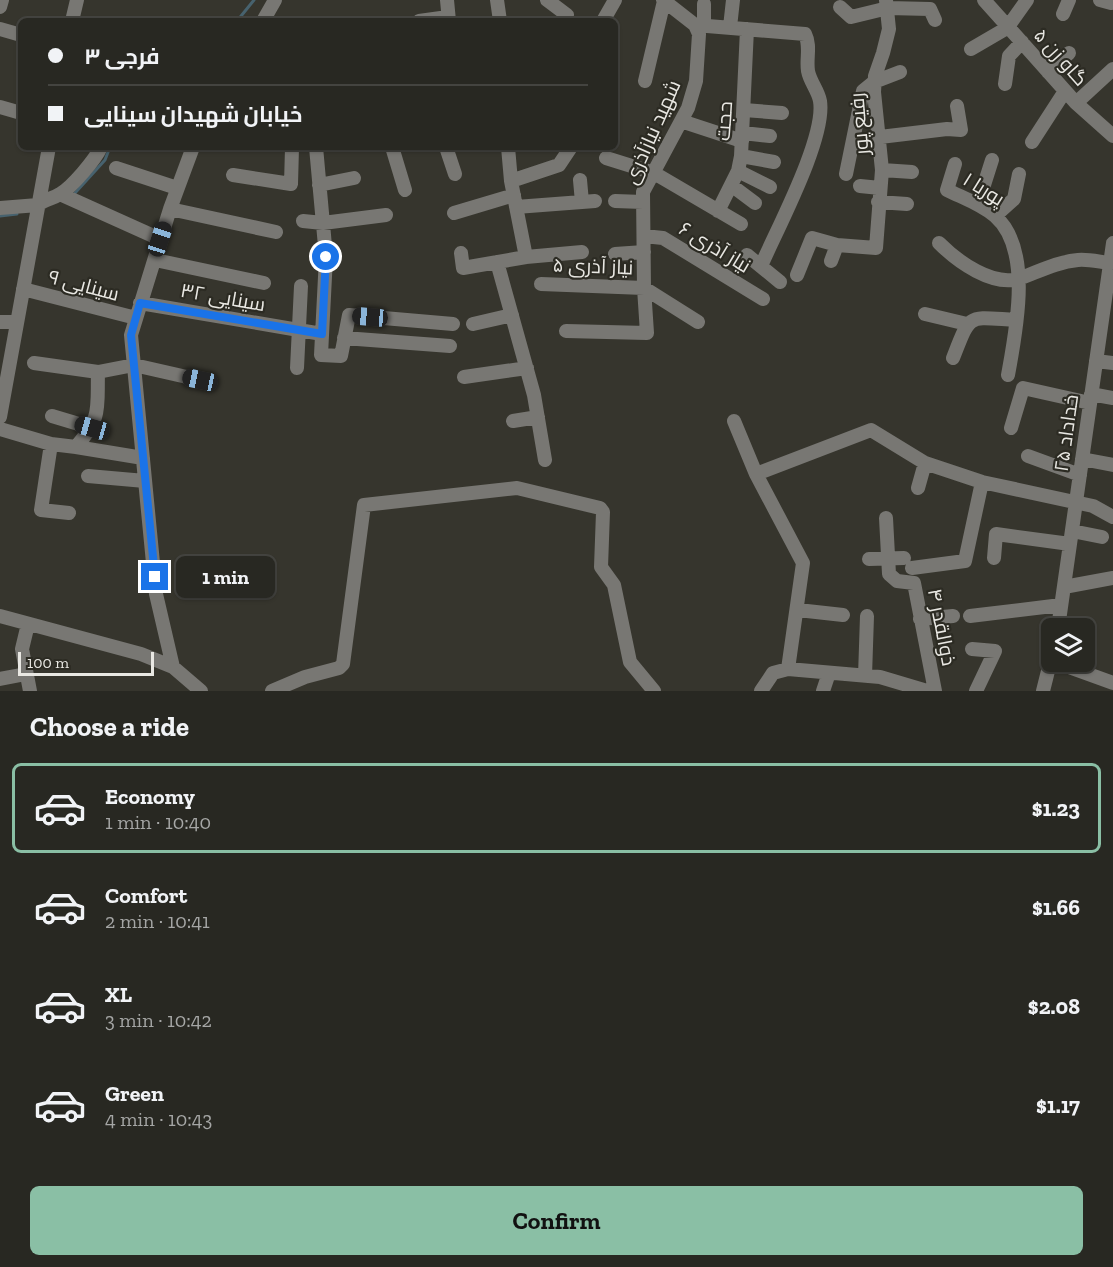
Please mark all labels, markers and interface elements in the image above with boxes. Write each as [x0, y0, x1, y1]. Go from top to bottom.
street label: گاو زن ۵ [1028, 23, 1093, 91]
text: فرجی ۳ [84, 43, 160, 70]
street label: شهید نیازآذری [618, 76, 687, 188]
street label: رفیع پور [844, 92, 876, 157]
street label: حجت [711, 100, 737, 142]
text: خیابان شهیدان سینایی [84, 101, 303, 128]
street label: پوریا ۱ [958, 167, 1010, 212]
street label: نیاز آذری ۶ [674, 216, 755, 279]
car [146, 219, 174, 259]
route start [312, 243, 339, 270]
street label: نیاز آذری ۵ [552, 253, 634, 280]
street label: سینایی ۹ [46, 264, 122, 307]
street label: سینایی ۳۲ [178, 278, 267, 317]
car [351, 306, 389, 328]
car [181, 367, 219, 393]
street label: خداداد ۲۵ [1049, 393, 1083, 473]
car [72, 414, 112, 442]
callout: 1 min [176, 556, 275, 598]
route end [141, 563, 168, 590]
text: 1 min [202, 565, 249, 589]
street label: ذوالقدر ۴ [923, 586, 961, 668]
map controls [1041, 618, 1095, 672]
button: layers [1041, 618, 1095, 672]
scale bar [18, 649, 154, 676]
text: 100 m [27, 653, 69, 672]
text: Choose a ride [30, 711, 189, 743]
icon: car [33, 781, 87, 835]
text: Economy [105, 783, 195, 810]
text: $1.23 [1032, 795, 1080, 822]
text: 1 min · 10:40 [105, 810, 211, 834]
icon: car [33, 880, 87, 934]
text: Comfort [105, 882, 187, 909]
text: $1.66 [1032, 894, 1080, 921]
text: 2 min · 10:41 [105, 909, 210, 933]
icon: car [33, 979, 87, 1033]
text: XL [105, 981, 132, 1008]
text: $2.08 [1028, 993, 1080, 1020]
text: 3 min · 10:42 [105, 1008, 212, 1032]
icon: car [33, 1078, 87, 1132]
text: Green [105, 1080, 164, 1107]
text: $1.17 [1036, 1092, 1080, 1119]
text: 4 min · 10:43 [105, 1107, 212, 1131]
button: Confirm [30, 1186, 1083, 1255]

